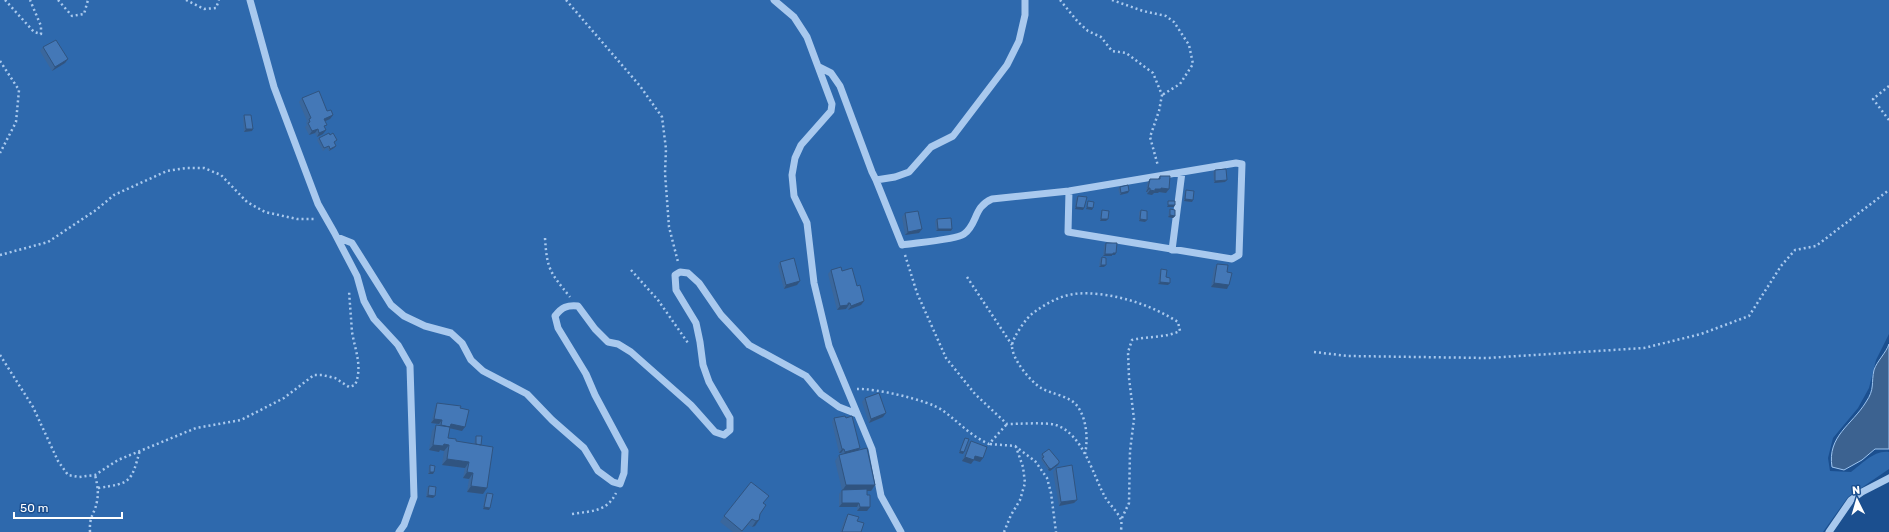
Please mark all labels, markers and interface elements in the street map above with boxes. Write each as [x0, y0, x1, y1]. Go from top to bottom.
north arrow [1837, 480, 1877, 520]
text: N [1852, 484, 1861, 497]
scale bar [14, 494, 122, 520]
text: 50 m [20, 501, 48, 515]

